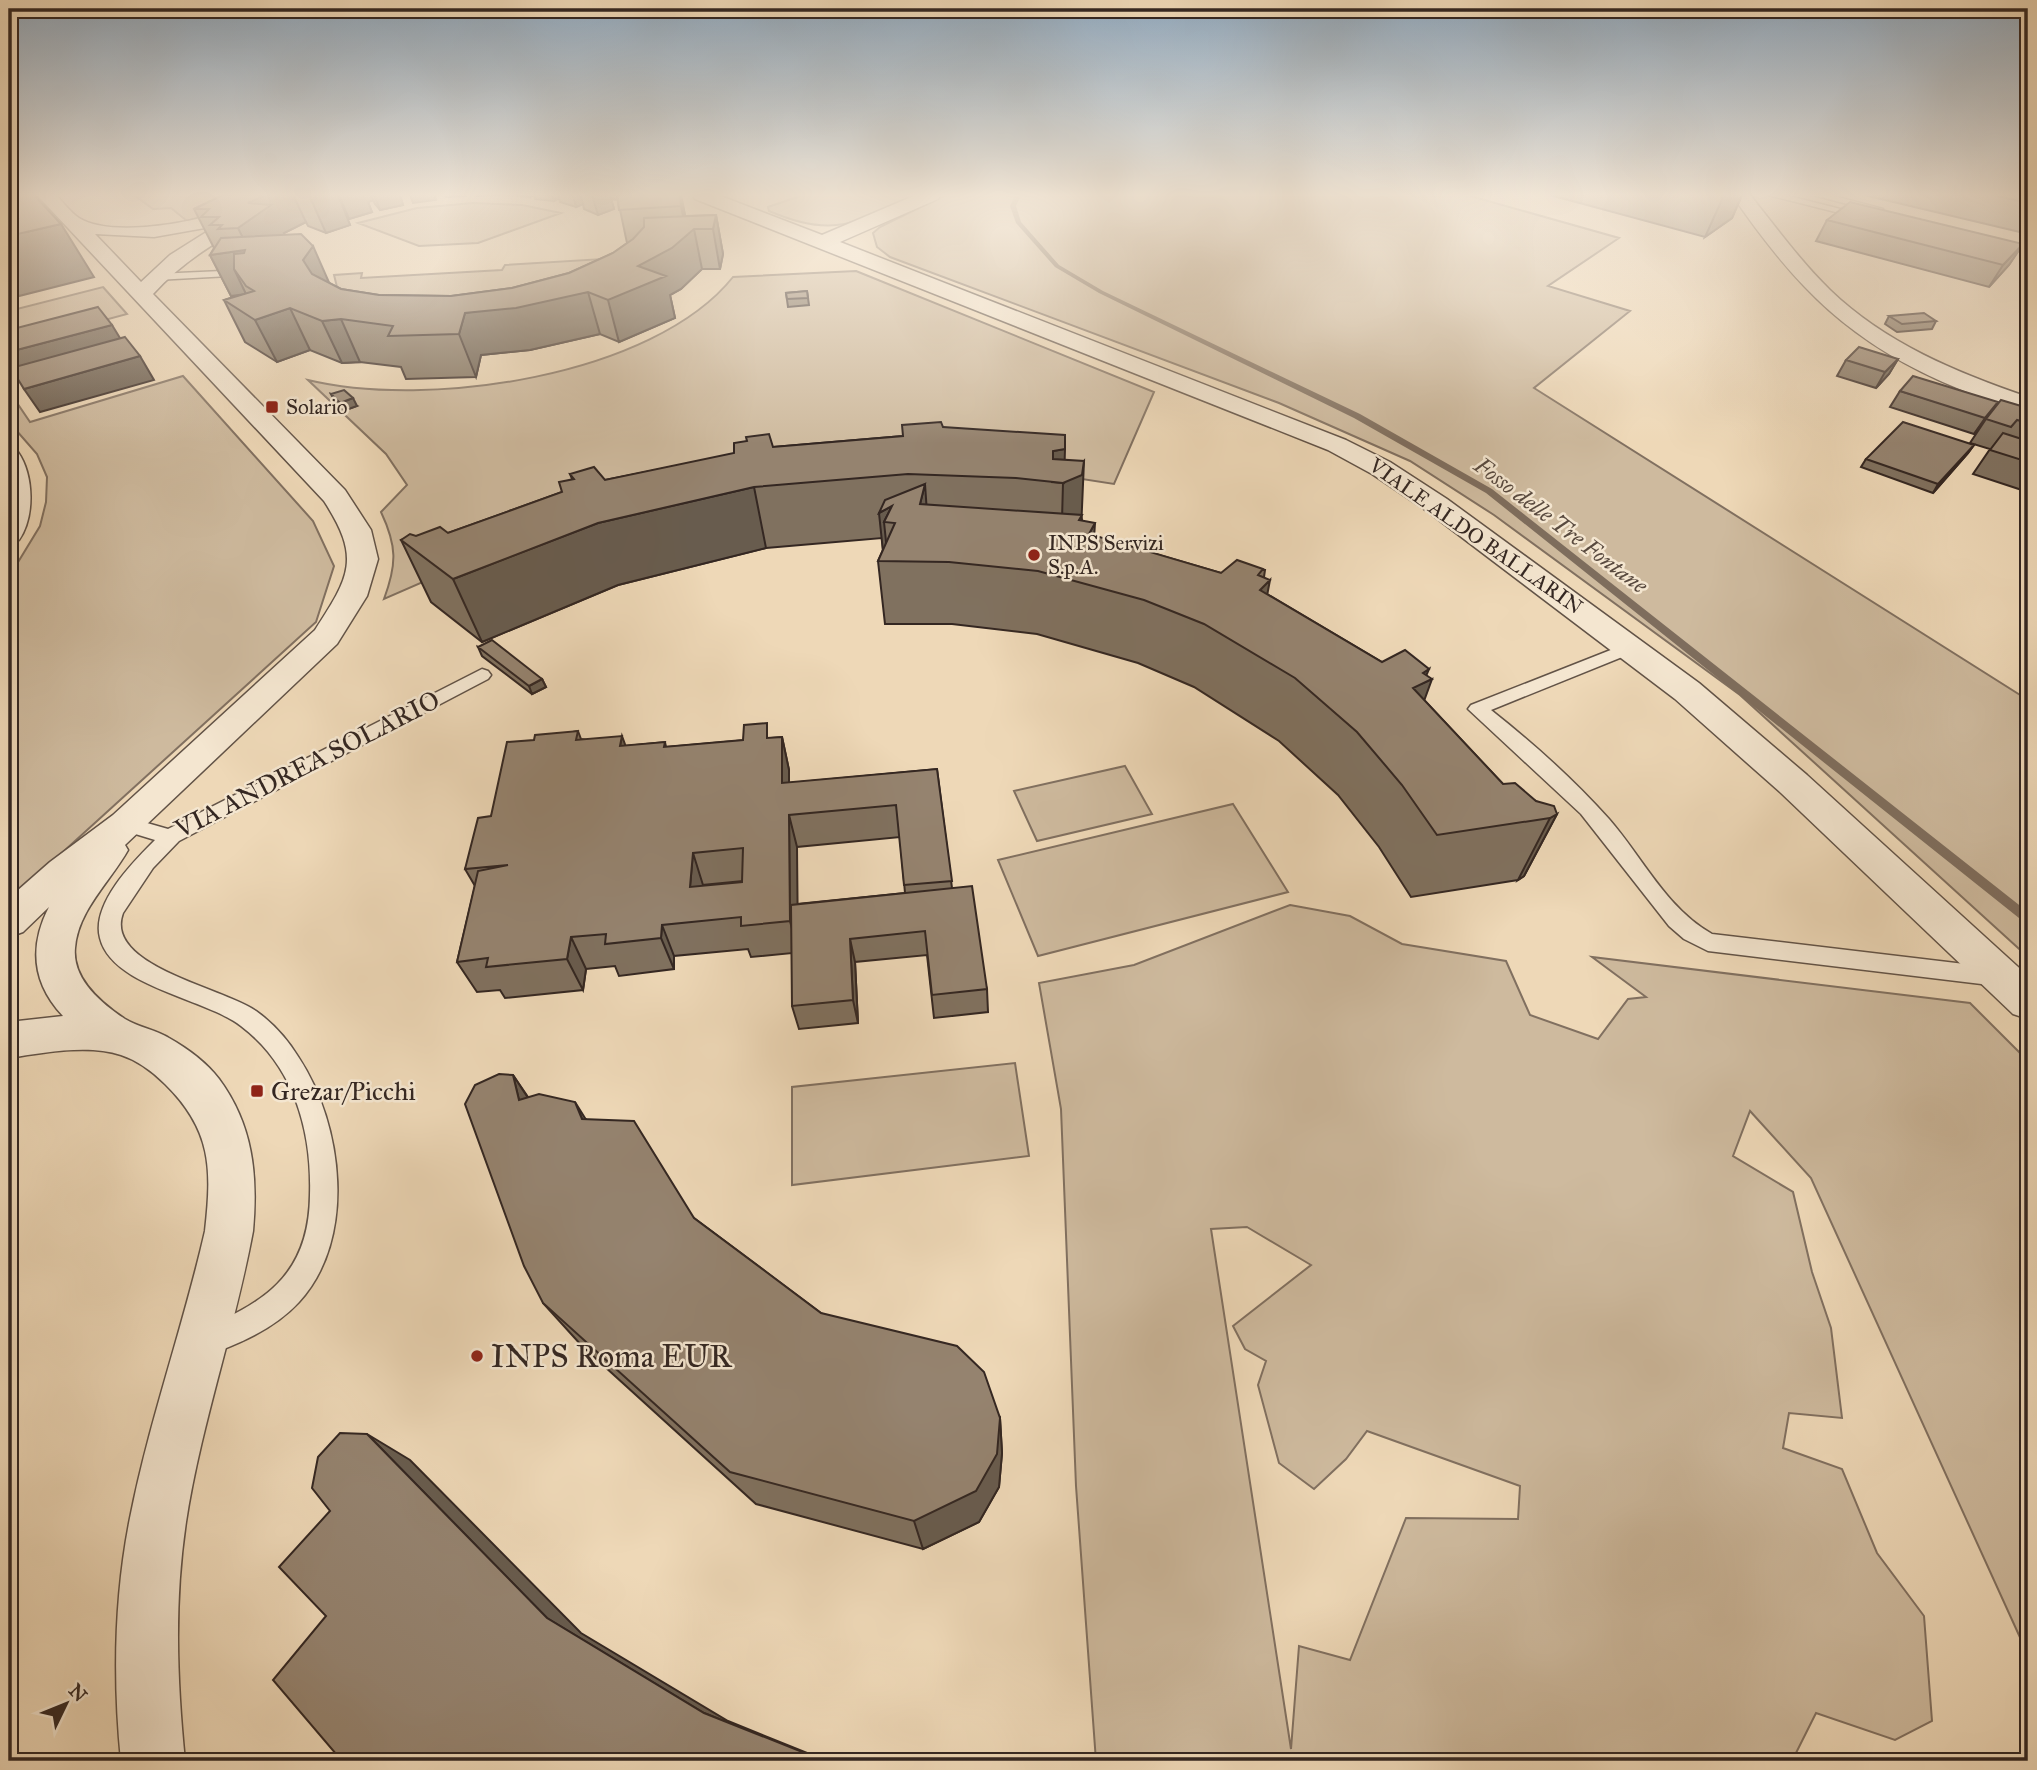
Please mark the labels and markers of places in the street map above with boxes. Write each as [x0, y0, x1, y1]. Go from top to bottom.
place label: Solario [286, 394, 348, 420]
marker: Solario [264, 399, 280, 415]
place label: INPS Servizi S.p.A. [1048, 530, 1164, 580]
marker: INPS Servizi S.p.A. [1026, 547, 1042, 563]
place label: Grezar/Picchi [271, 1075, 416, 1107]
marker: Grezar/Picchi [249, 1083, 265, 1099]
place label: INPS Roma EUR [491, 1337, 733, 1376]
marker: INPS Roma EUR [469, 1348, 485, 1364]

